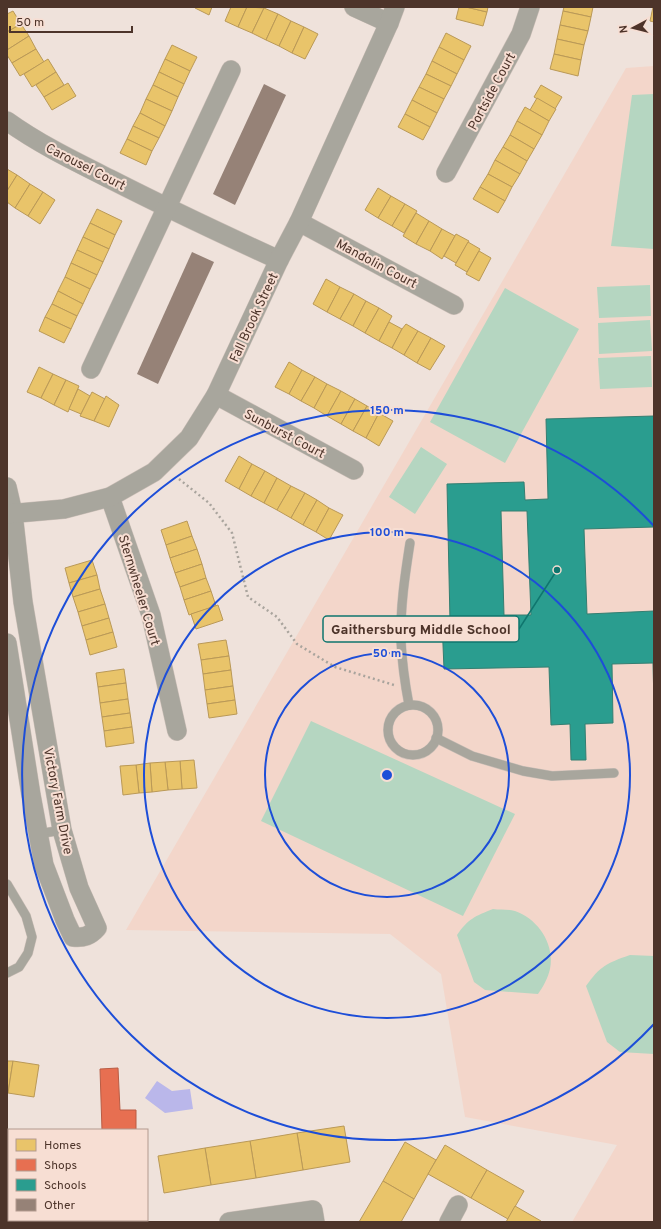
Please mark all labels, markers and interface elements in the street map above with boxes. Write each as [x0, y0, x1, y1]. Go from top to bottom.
scale bar [10, 8, 132, 34]
north arrow [613, 8, 653, 48]
text: 50 m [16, 15, 44, 31]
text: N [617, 24, 631, 34]
street label: Portside Court [466, 50, 520, 133]
street label: Carousel Court [42, 141, 128, 195]
street label: Mandolin Court [333, 237, 419, 293]
street label: Fall Brook Street [227, 271, 283, 365]
text: 150 m [370, 403, 404, 419]
street label: Sunburst Court [241, 407, 327, 463]
text: 100 m [370, 525, 404, 541]
street label: Sternwheeler Court [114, 533, 163, 648]
callout: Gaithersburg Middle School [323, 616, 519, 642]
text: Gaithersburg Middle School [331, 622, 511, 639]
text: 50 m [373, 646, 401, 662]
street label: Victory Farm Drive [39, 747, 75, 856]
centre of rings [380, 768, 394, 782]
legend [8, 1129, 148, 1221]
text: Homes [44, 1138, 81, 1154]
text: Shops [44, 1158, 77, 1174]
text: Schools [44, 1178, 86, 1194]
text: Other [44, 1198, 76, 1214]

